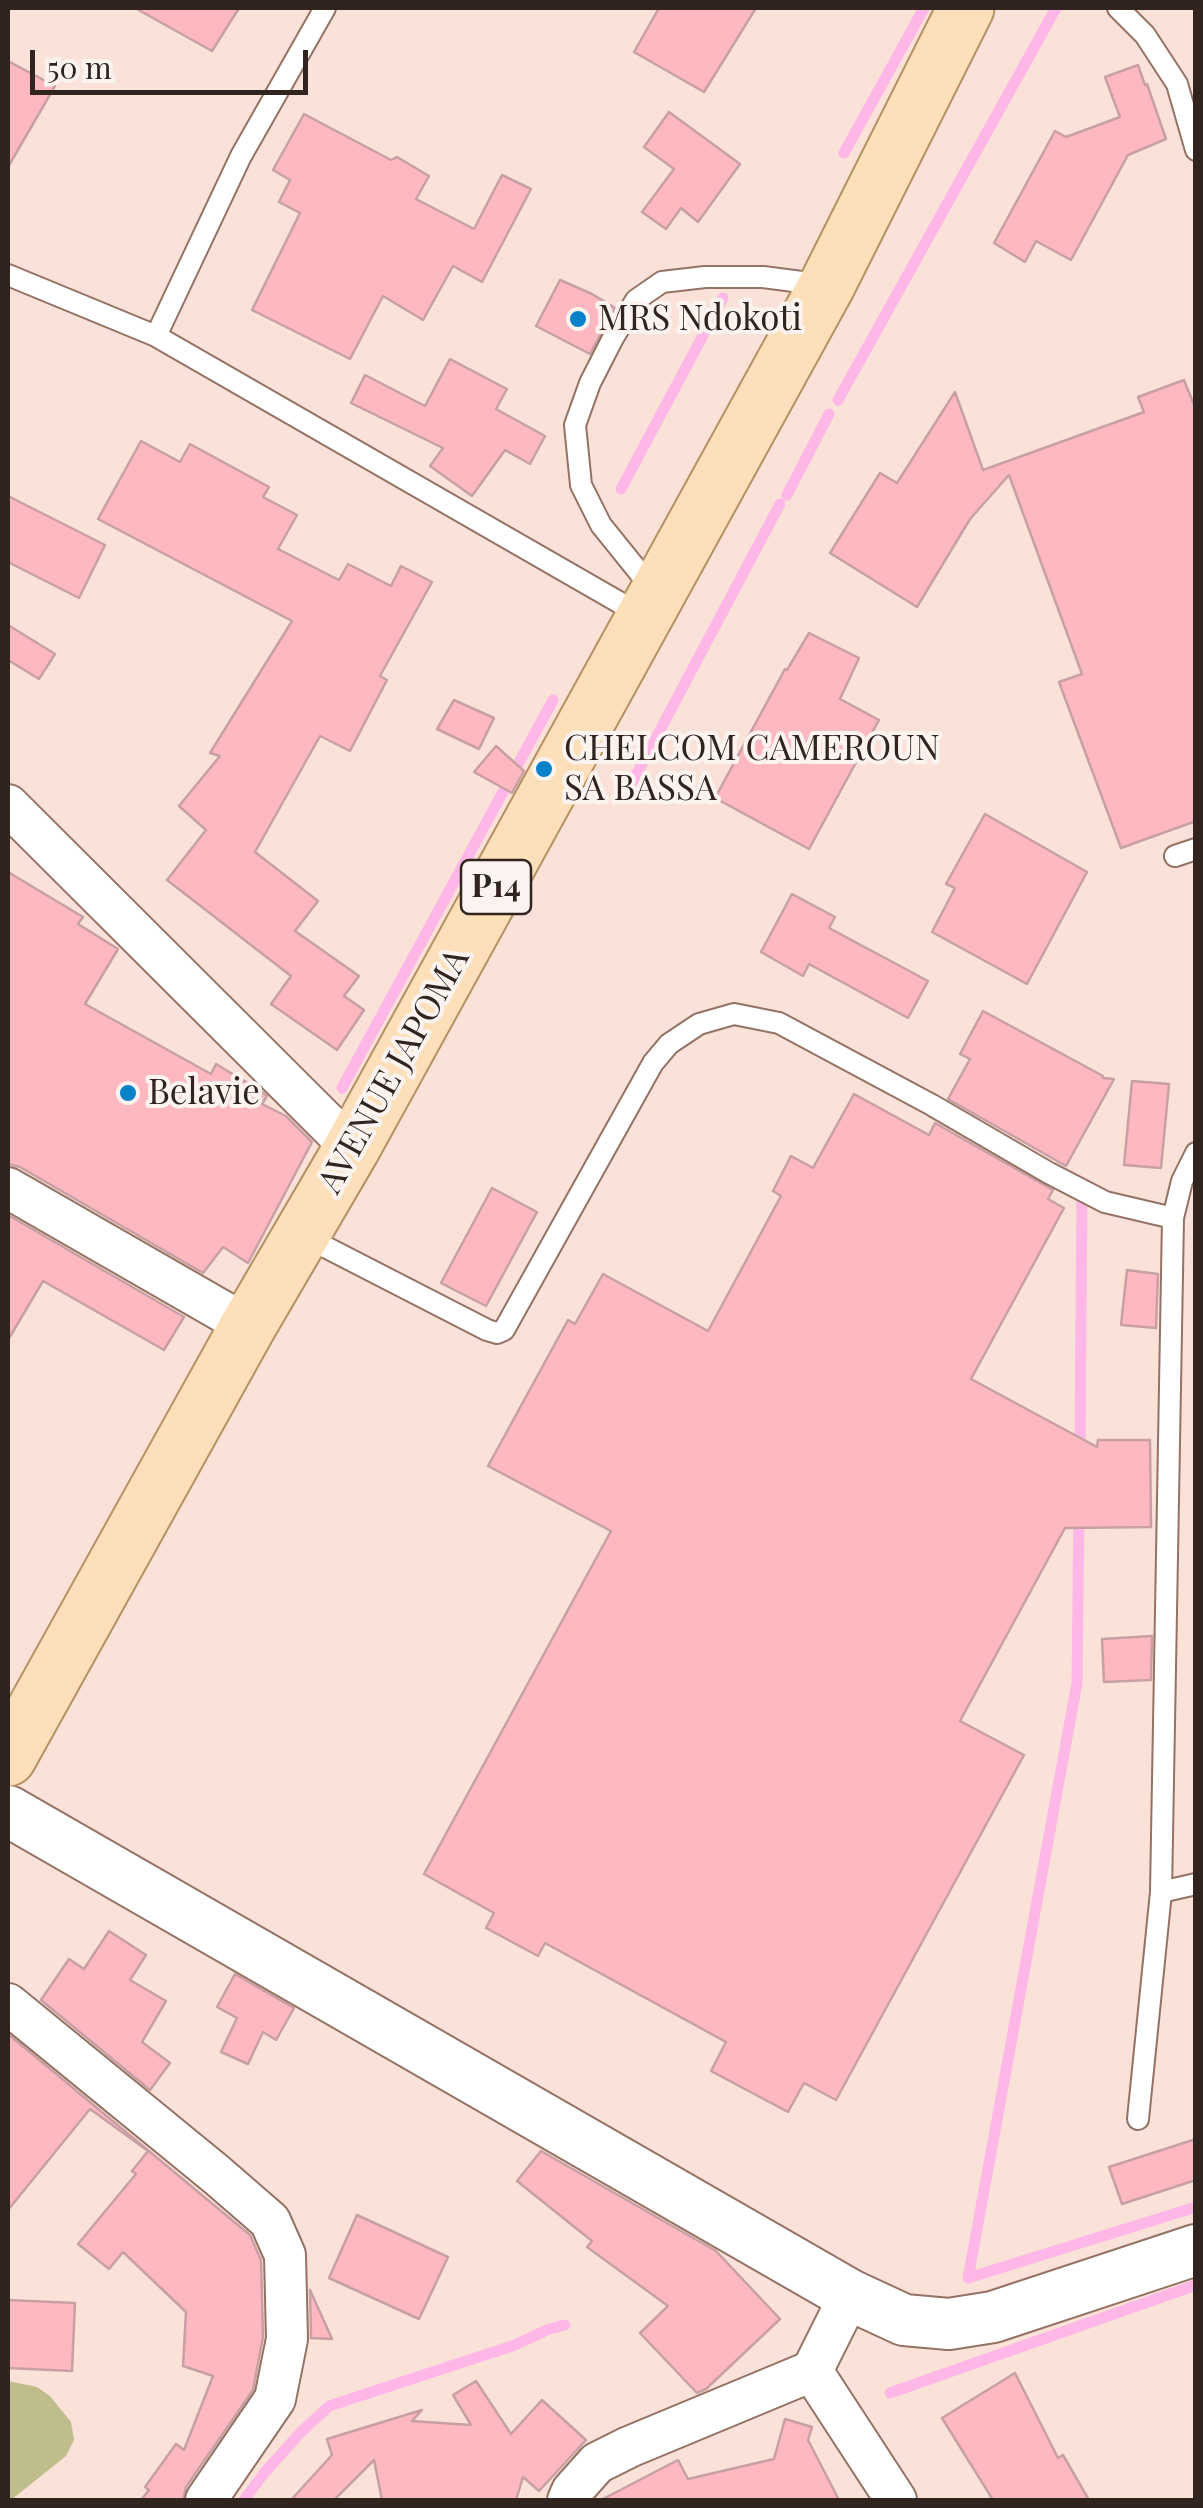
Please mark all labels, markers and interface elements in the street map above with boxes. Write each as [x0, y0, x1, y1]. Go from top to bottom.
scale bar [35, 30, 312, 92]
text: 50 m [47, 47, 112, 87]
place label: MRS Ndokoti [598, 298, 802, 340]
marker: MRS Ndokoti [567, 308, 589, 330]
place label: CHELCOM CAMEROUN SA BASSA [564, 728, 940, 810]
marker: CHELCOM CAMEROUN SA BASSA [533, 758, 555, 780]
road number: P14 [461, 860, 531, 914]
street label: AVENUE JAPOMA [309, 941, 479, 1201]
place label: Belavie [148, 1072, 260, 1114]
marker: Belavie [117, 1082, 139, 1104]

